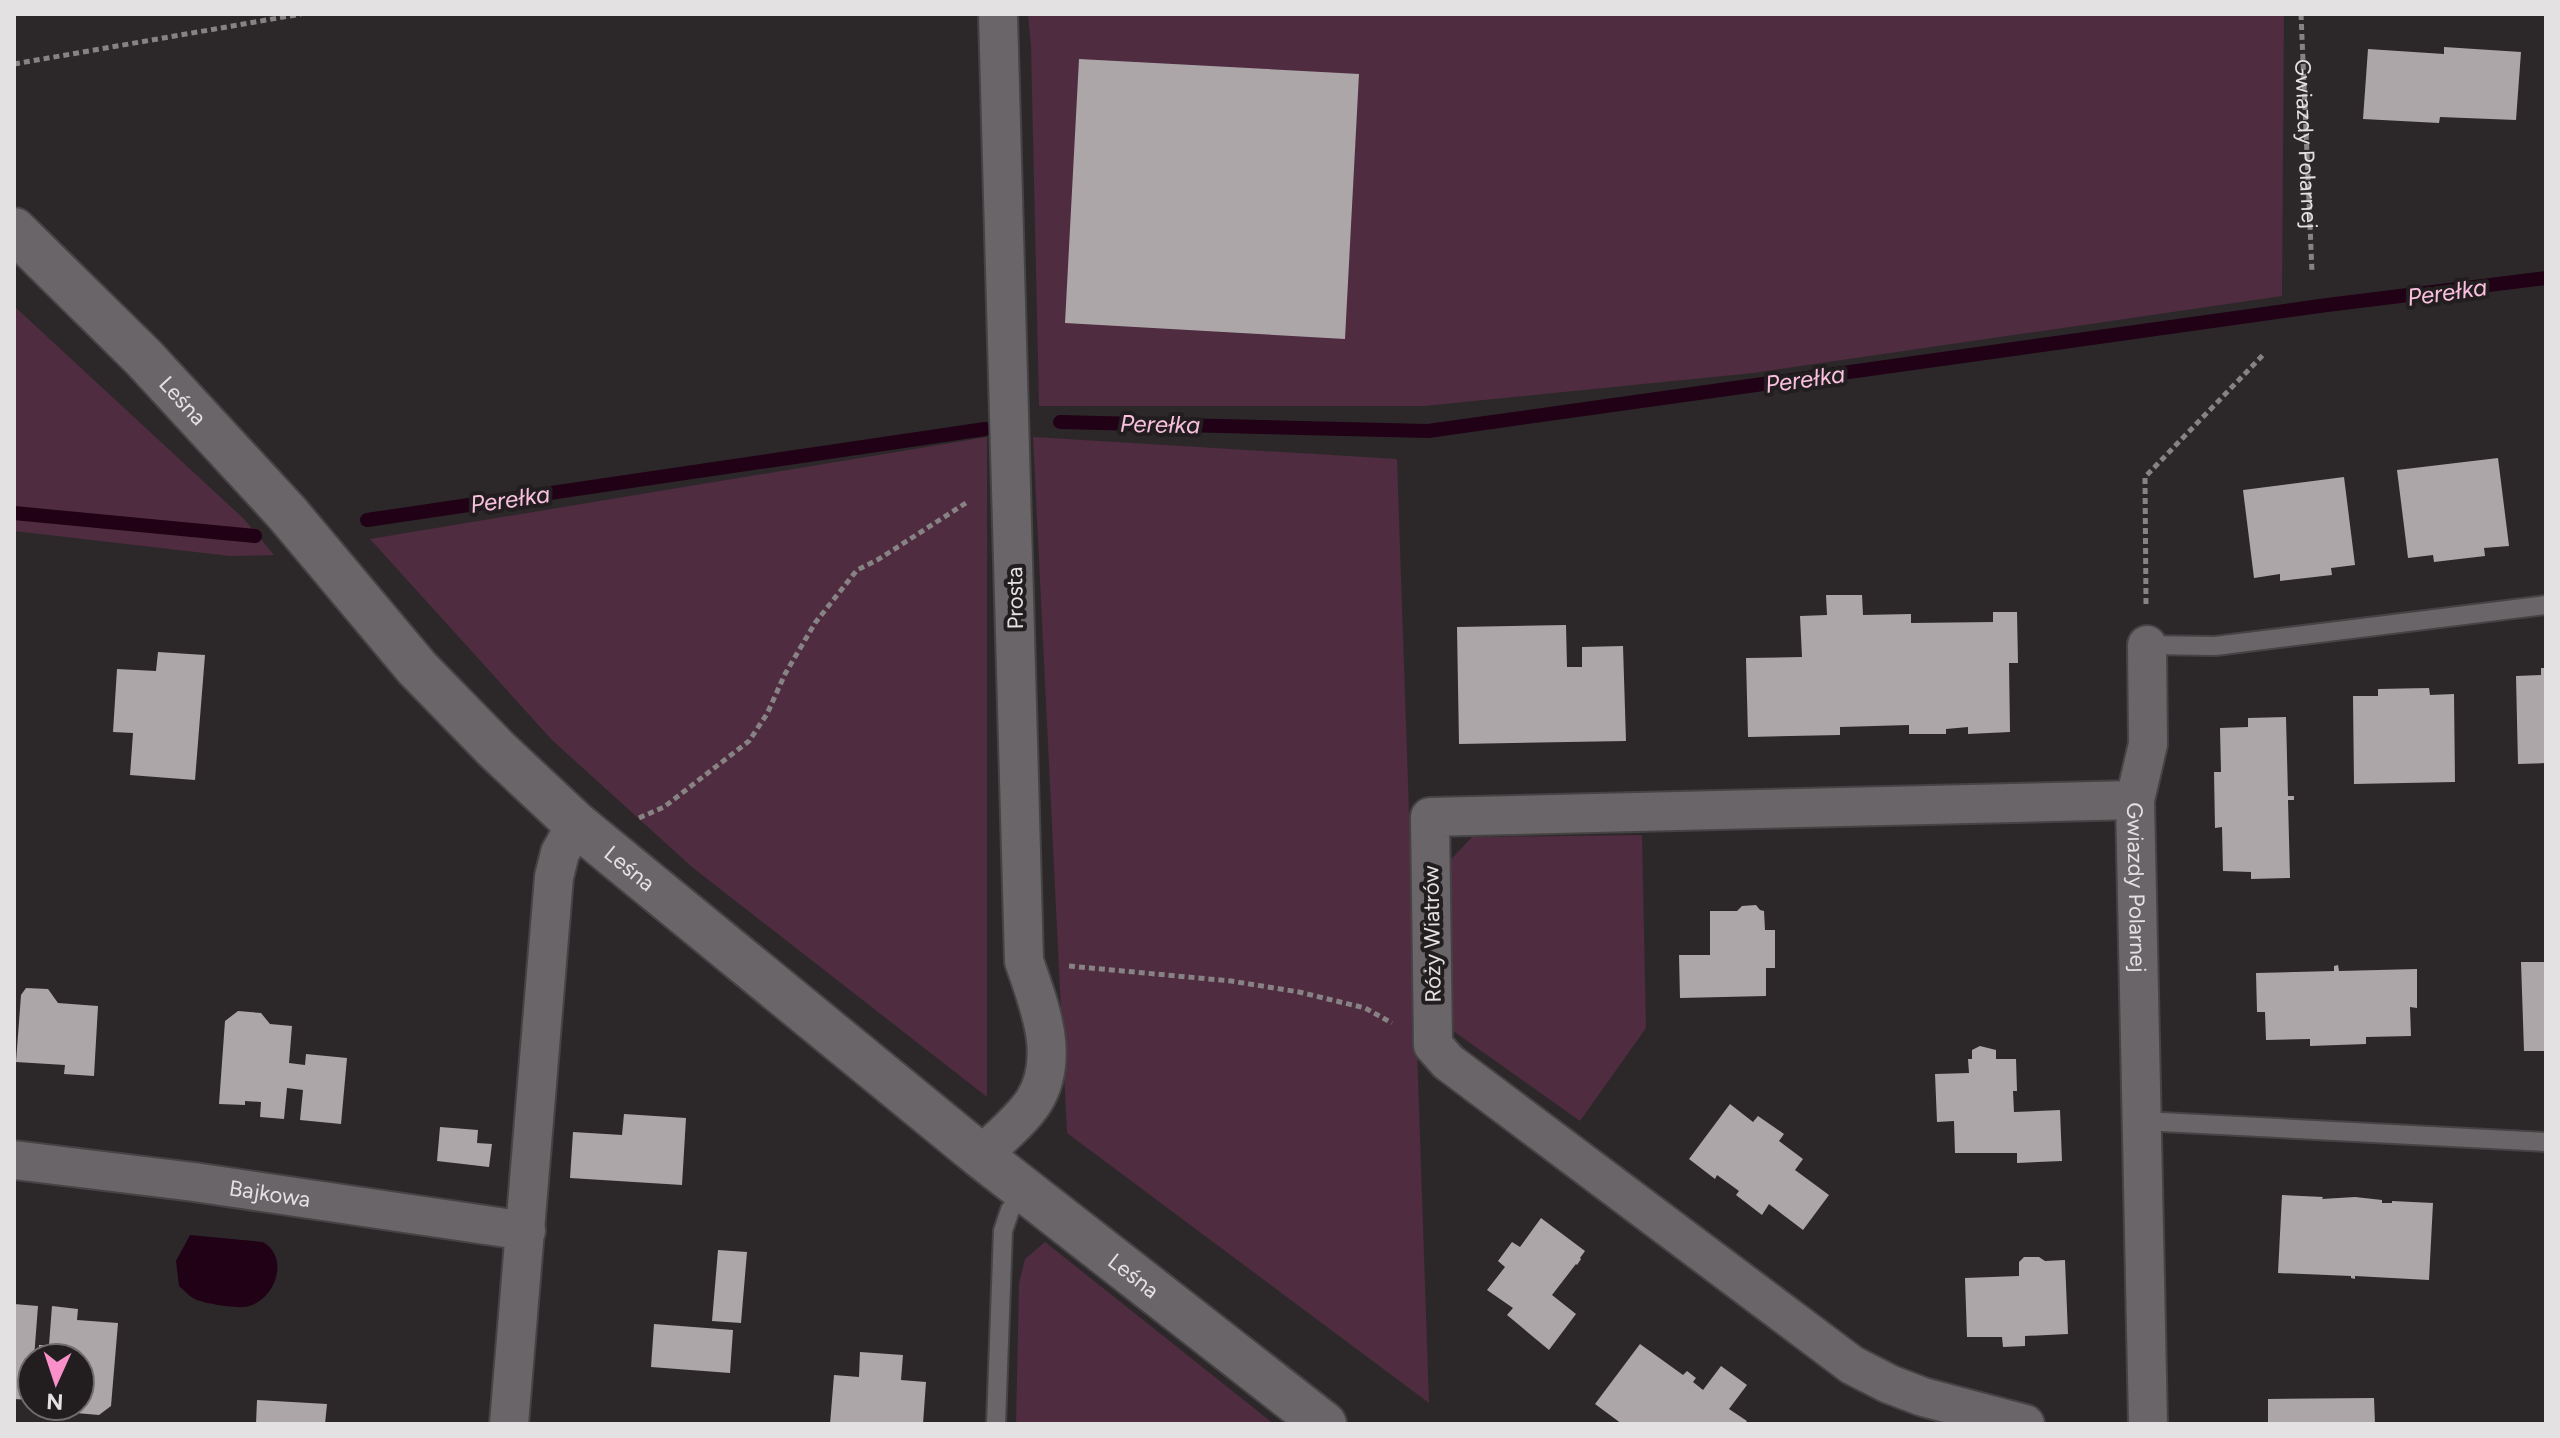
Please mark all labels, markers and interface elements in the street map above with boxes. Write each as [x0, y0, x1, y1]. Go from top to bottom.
street label: Gwiazdy Polarnej [2289, 58, 2324, 229]
water label: Perełka [2405, 272, 2489, 312]
water label: Perełka [1763, 359, 1847, 399]
street label: Leśna [154, 370, 212, 431]
water label: Perełka [1120, 409, 1200, 439]
water label: Perełka [468, 479, 552, 519]
street label: Prosta [1001, 566, 1029, 630]
street label: Gwiazdy Polarnej [2122, 802, 2152, 973]
street label: Leśna [599, 839, 661, 897]
street label: Róży Wiatrów [1417, 864, 1447, 1003]
street label: Bajkowa [227, 1174, 312, 1213]
street label: Leśna [1103, 1247, 1165, 1304]
north arrow [16, 1342, 96, 1422]
text: N [46, 1388, 64, 1415]

